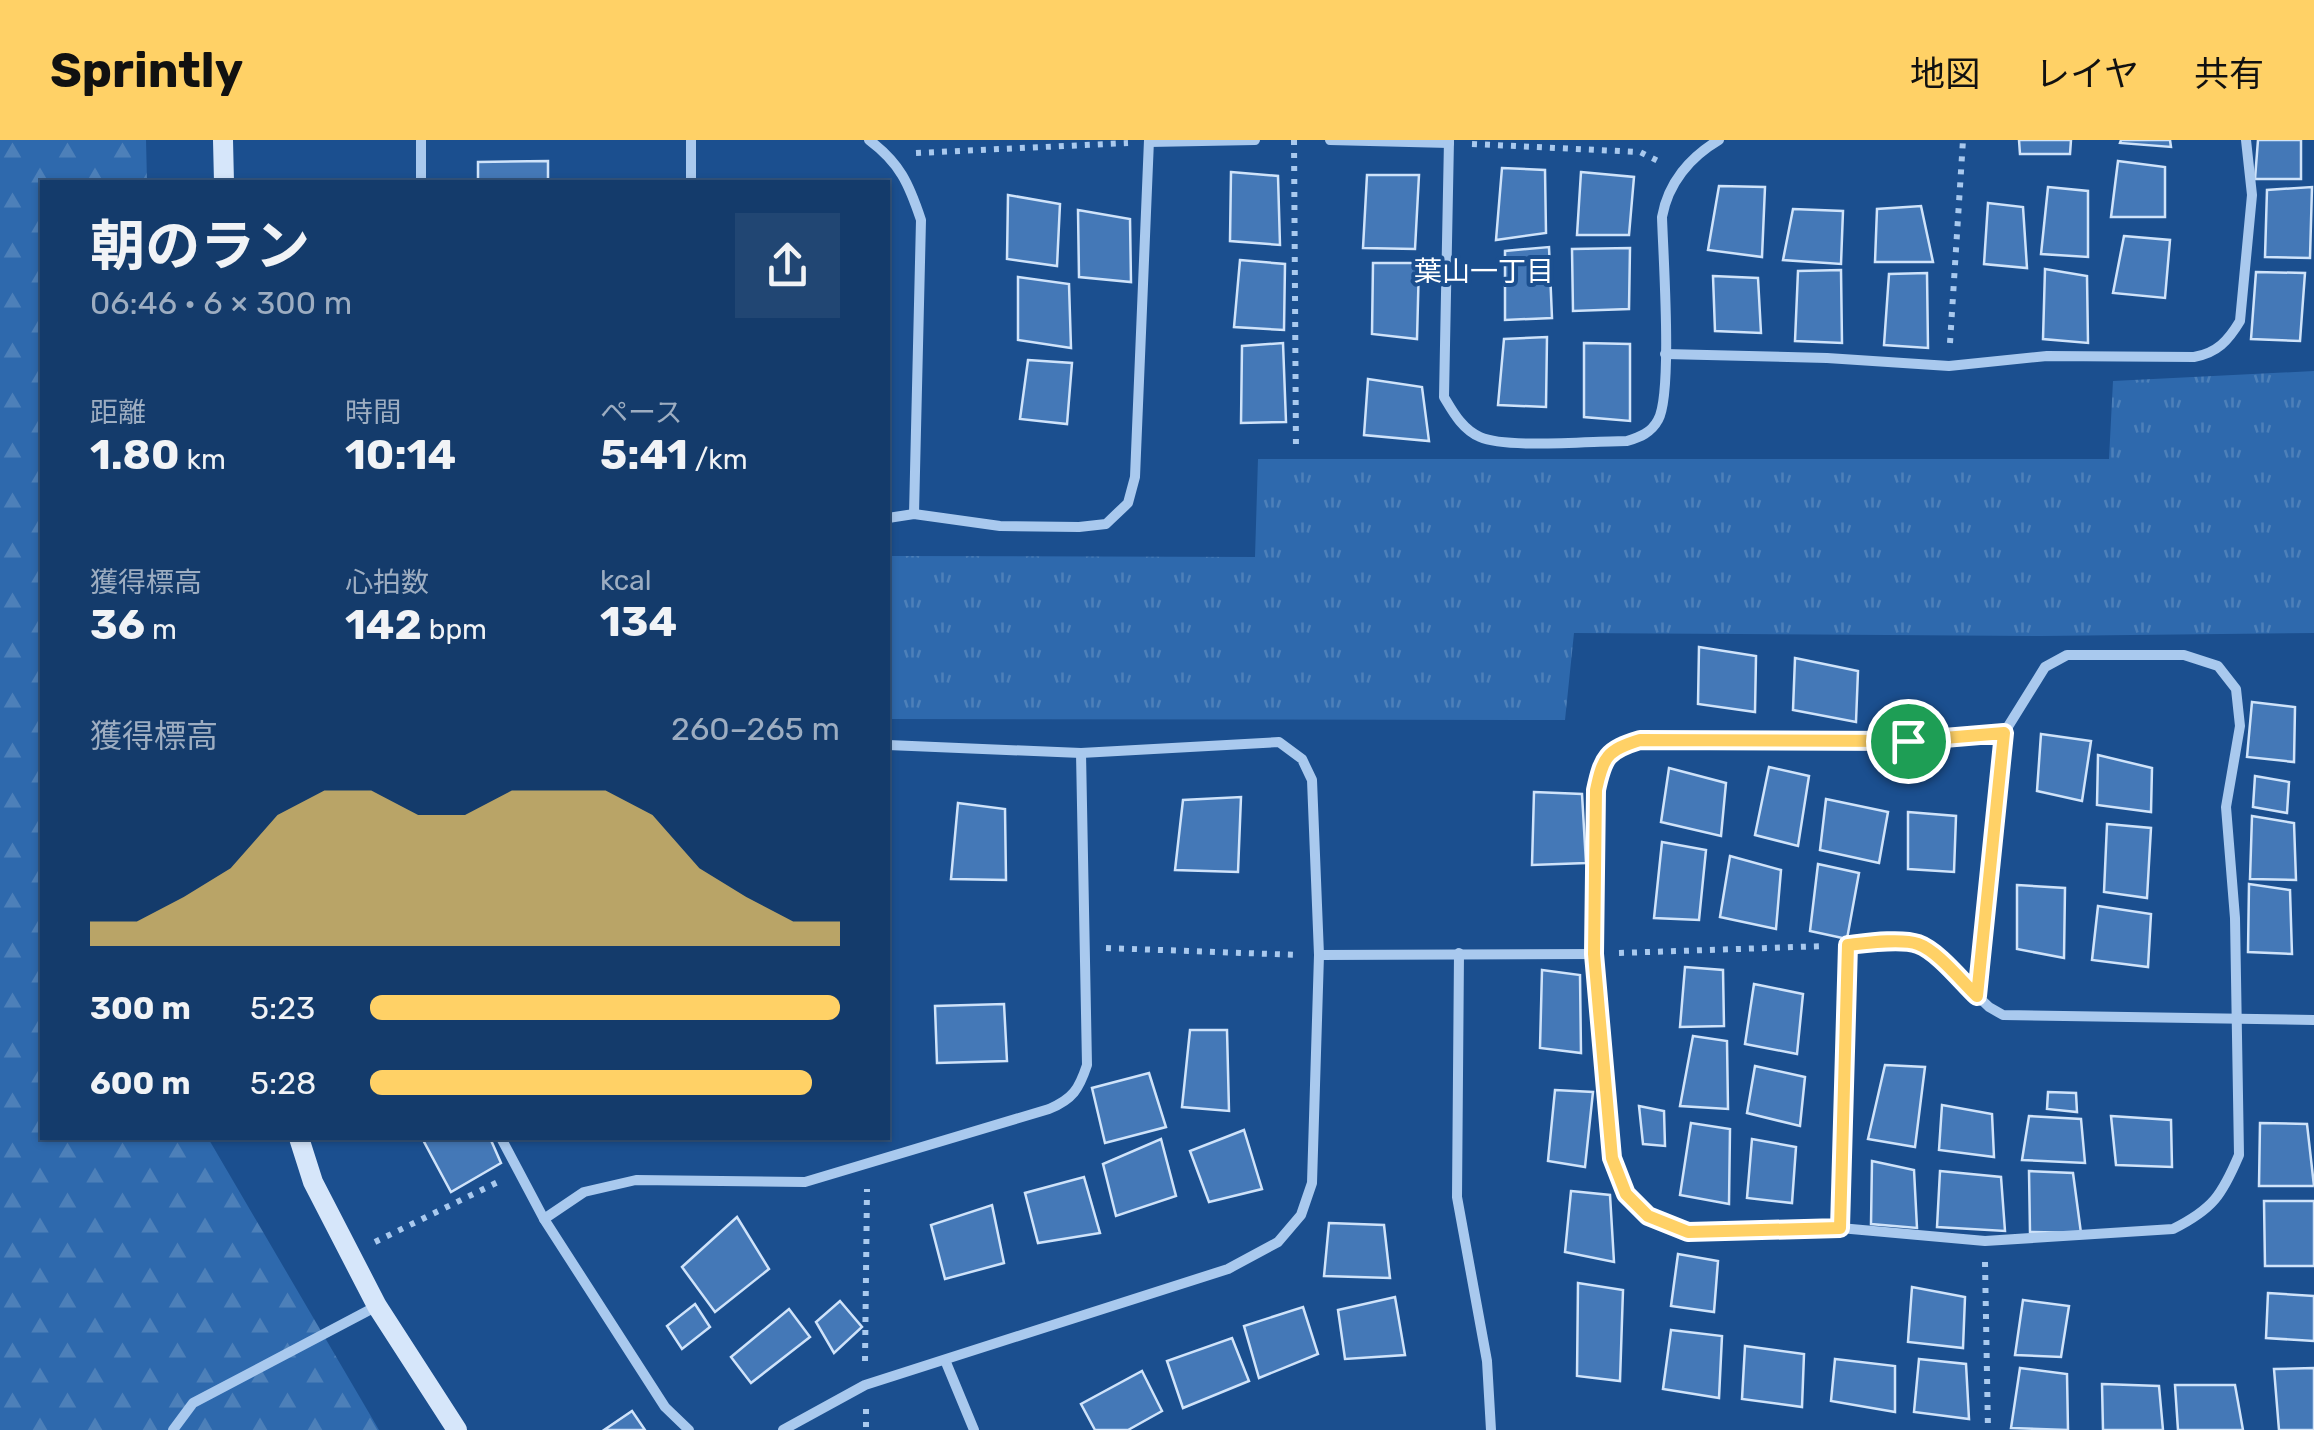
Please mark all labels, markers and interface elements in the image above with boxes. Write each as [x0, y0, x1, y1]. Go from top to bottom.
text: Sprintly [50, 42, 243, 99]
text: 地図 [1910, 53, 1980, 95]
text: レイヤ [2035, 53, 2139, 95]
text: 共有 [2194, 53, 2264, 95]
button: share [735, 213, 840, 318]
text: 朝のラン [90, 214, 310, 279]
district label: 葉山一丁目 [1414, 255, 1554, 288]
text: 06:46 · 6 × 300 m [90, 284, 352, 322]
text: 距離 [90, 396, 146, 429]
text: 時間 [345, 396, 401, 429]
text: ペース [600, 396, 683, 429]
text: 1.80 [90, 430, 180, 480]
text: 10:14 [345, 430, 456, 480]
text: 5:41 [600, 430, 688, 480]
text: km [180, 443, 226, 476]
text: /km [688, 443, 748, 476]
text: kcal [600, 564, 651, 597]
text: 獲得標高 [90, 566, 202, 599]
text: 心拍数 [345, 566, 429, 599]
text: 134 [600, 597, 677, 647]
text: 36 [90, 600, 145, 650]
text: 142 [345, 600, 422, 650]
text: m [145, 613, 177, 646]
text: bpm [422, 613, 487, 646]
pin [1866, 699, 1951, 784]
text: 260–265 m [671, 710, 840, 748]
icon: arrive [1881, 714, 1936, 769]
text: 獲得標高 [90, 717, 218, 755]
text: 300 m [90, 989, 191, 1027]
text: 5:23 [250, 989, 315, 1027]
text: 600 m [90, 1064, 190, 1102]
text: 5:28 [250, 1064, 316, 1102]

